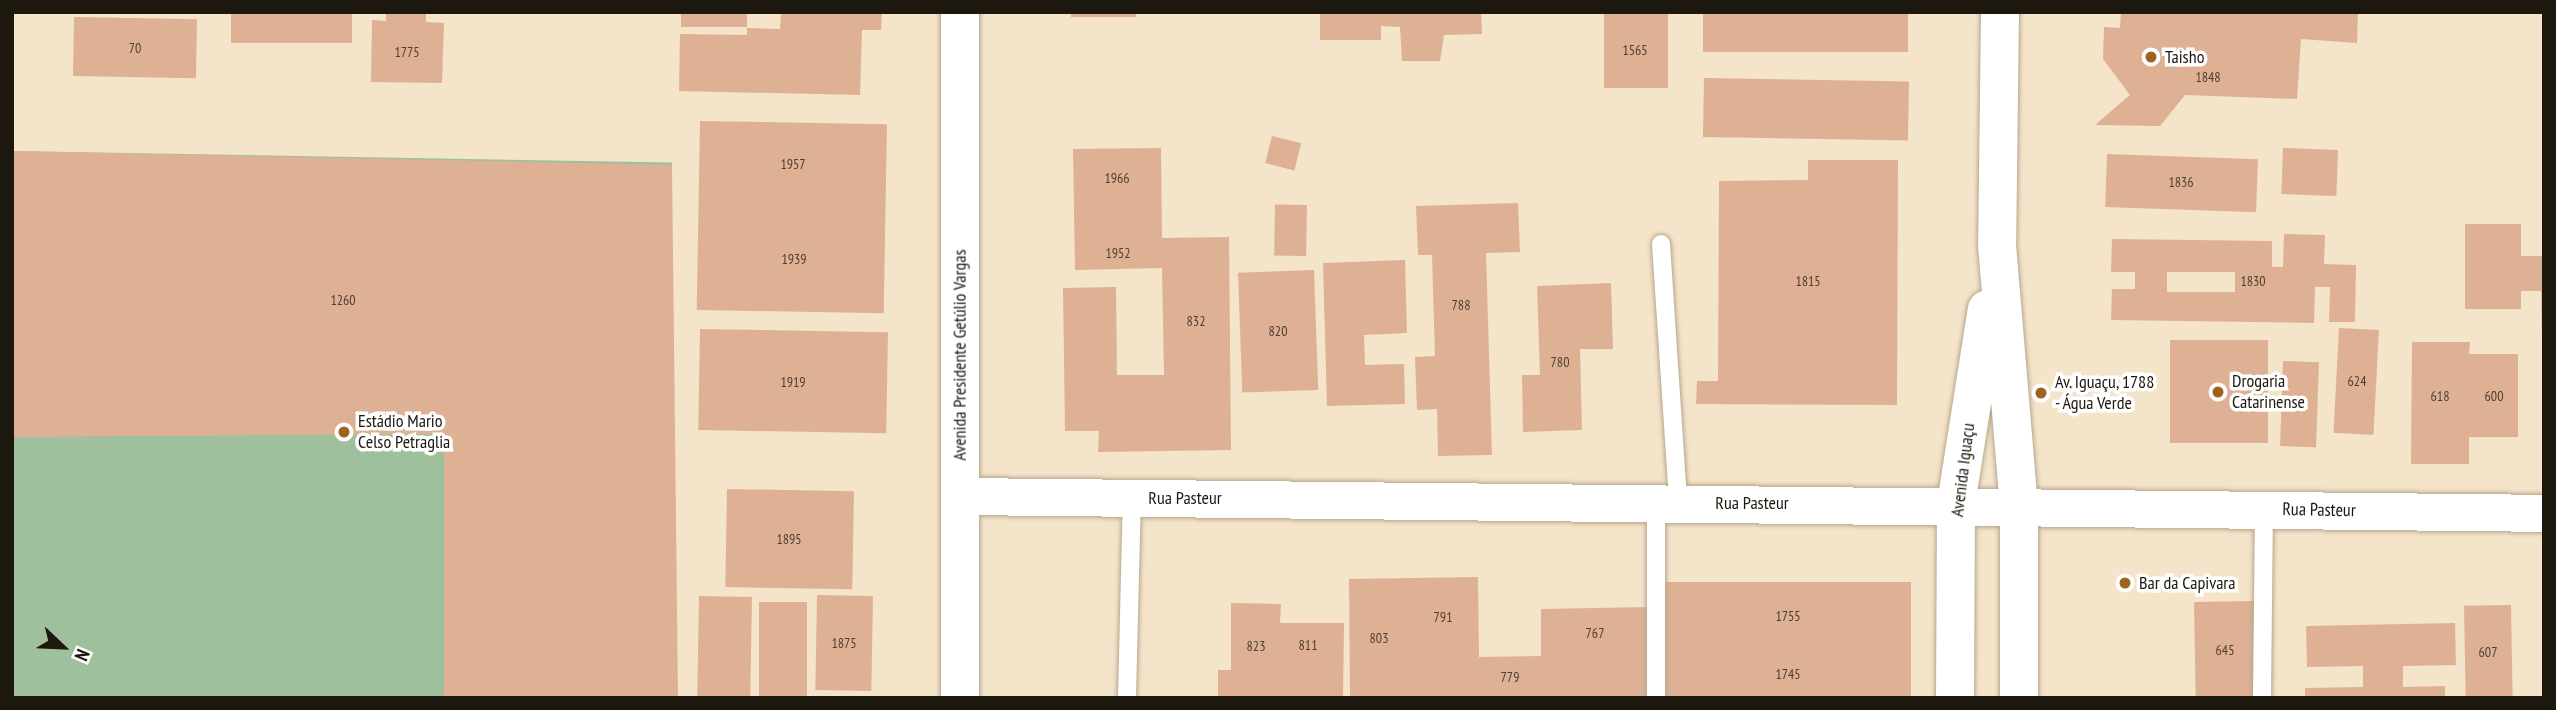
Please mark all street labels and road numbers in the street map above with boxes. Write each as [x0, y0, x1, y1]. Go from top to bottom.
street label: Avenida Presidente Getúlio Vargas [949, 249, 971, 461]
street label: Avenida Iguaçu [1947, 422, 1979, 518]
street label: Rua Pasteur [1148, 487, 1222, 509]
street label: Rua Pasteur [1715, 492, 1789, 514]
street label: Rua Pasteur [2282, 499, 2356, 521]

